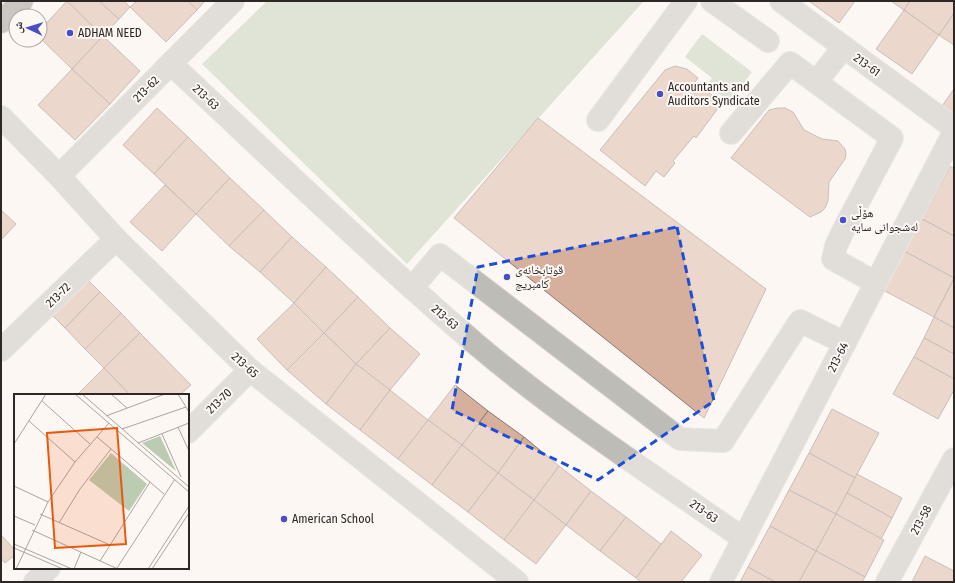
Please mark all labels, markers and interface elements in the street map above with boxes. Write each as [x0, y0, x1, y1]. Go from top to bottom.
north arrow [8, 8, 48, 48]
text: ش [12, 21, 26, 34]
place label: ADHAM NEED [78, 26, 142, 40]
marker: ADHAM NEED [65, 28, 75, 38]
street label: 213-61 [851, 51, 883, 79]
street label: 213-62 [130, 73, 162, 105]
place label: Accountants and Auditors Syndicate [668, 80, 760, 108]
street label: 213-63 [190, 81, 222, 113]
marker: Accountants and Auditors Syndicate [655, 89, 665, 99]
place label: هۆڵی لەشجوانی سایە [851, 205, 918, 234]
marker: هۆڵی لەشجوانی سایە [838, 215, 848, 225]
place label: قوتابخانەی کامبریج [515, 263, 563, 291]
marker: قوتابخانەی کامبریج [502, 272, 512, 282]
street label: 213-72 [43, 280, 73, 310]
street label: 213-63 [429, 302, 461, 332]
street label: 213-64 [825, 340, 851, 374]
street label: 213-65 [229, 349, 262, 381]
street label: 213-70 [203, 386, 235, 416]
inset map [14, 394, 189, 569]
street label: 213-63 [687, 496, 721, 526]
street label: 213-58 [908, 503, 934, 537]
place label: American School [292, 512, 374, 526]
marker: American School [279, 514, 289, 524]

